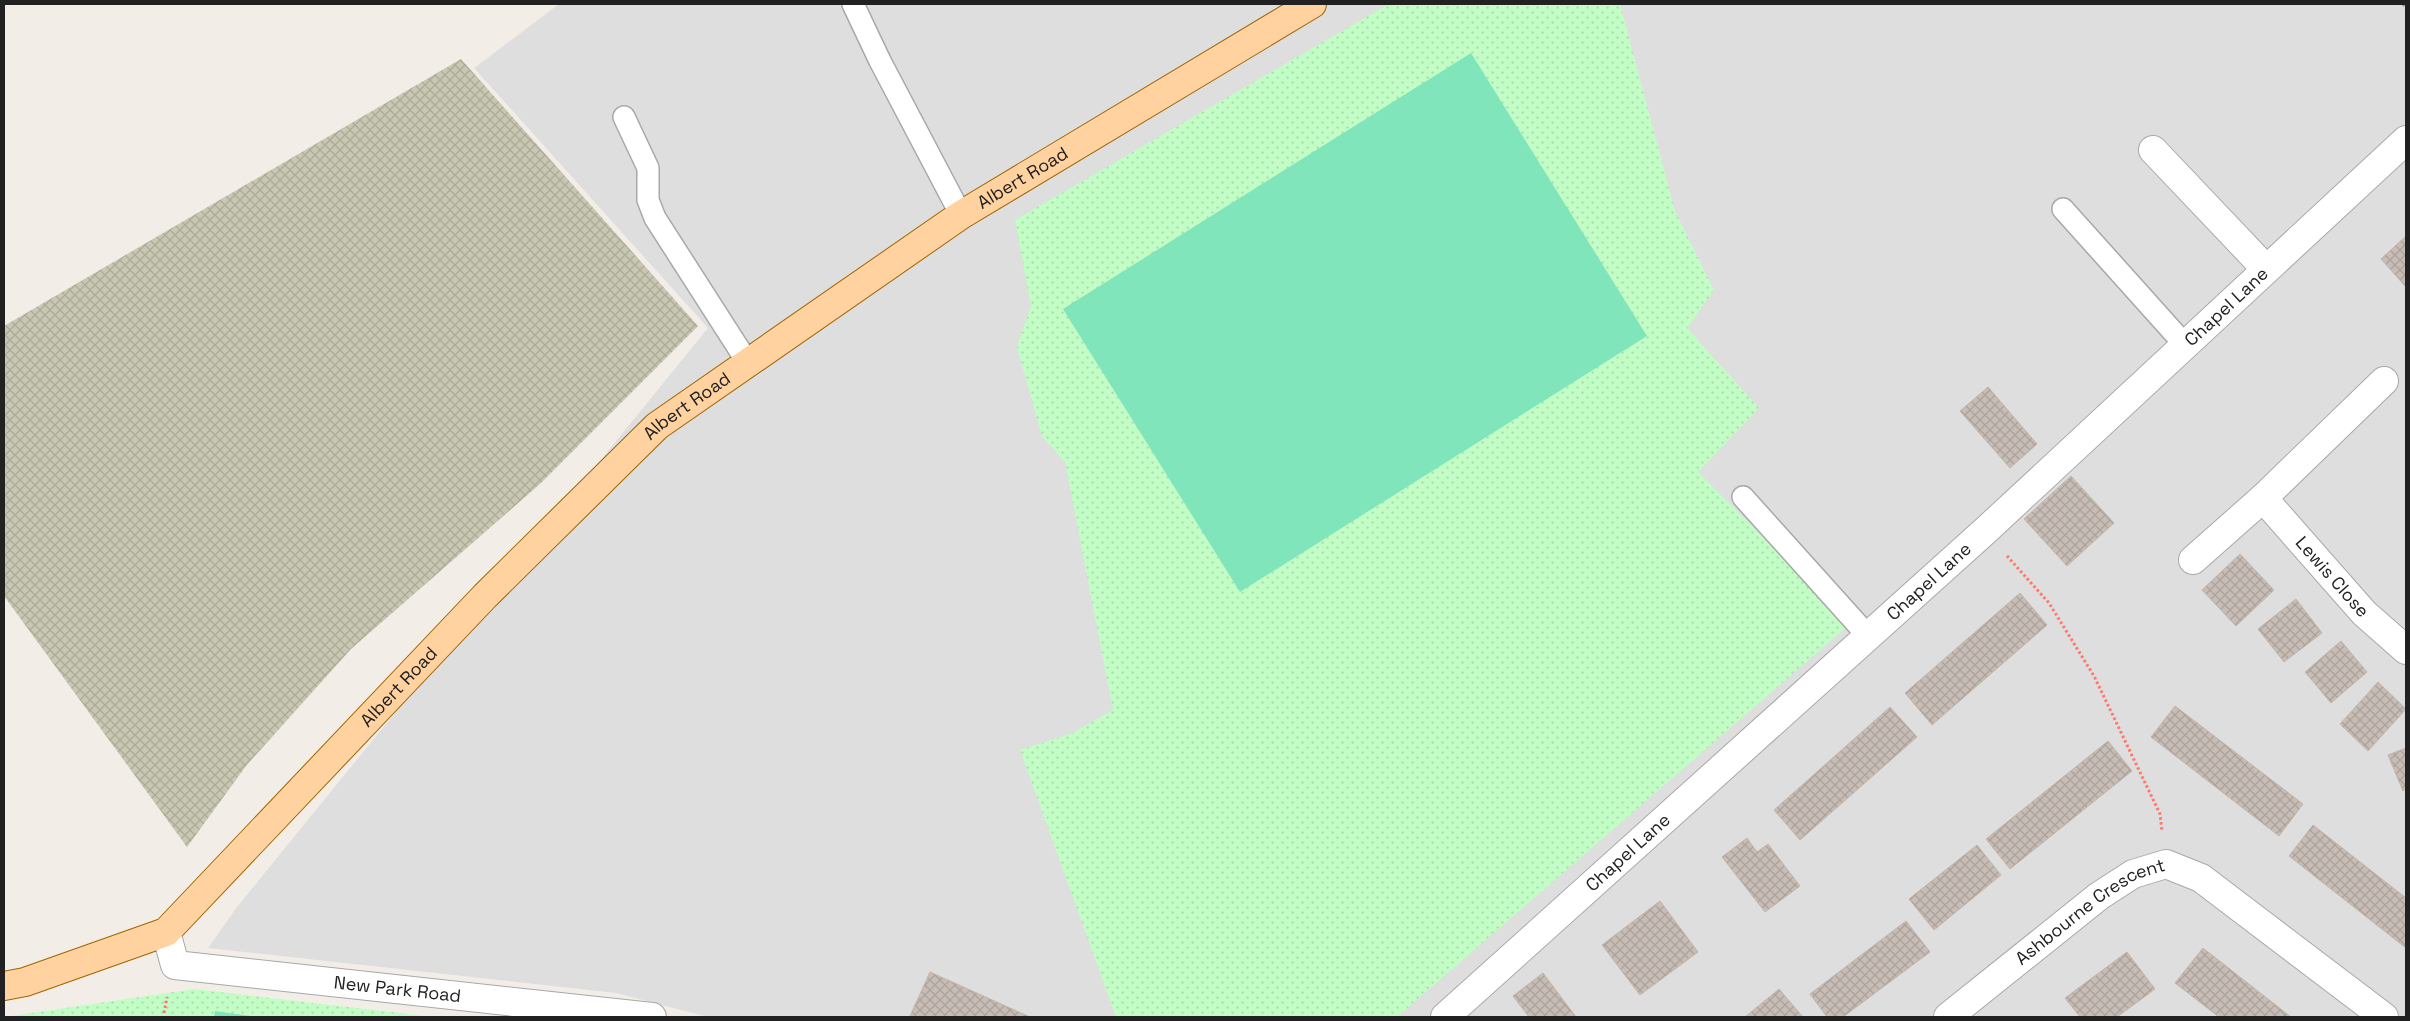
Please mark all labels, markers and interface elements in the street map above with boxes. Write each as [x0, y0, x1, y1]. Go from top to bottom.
street label: Albert Road [973, 141, 1072, 214]
street label: Chapel Lane [2179, 262, 2273, 351]
street label: Albert Road [638, 367, 735, 444]
street label: Lewis Close [2291, 531, 2374, 622]
street label: Chapel Lane [1881, 537, 1976, 625]
street label: Albert Road [355, 642, 442, 731]
street label: Chapel Lane [1580, 808, 1675, 896]
street label: Ashbourne Crescent [2010, 853, 2168, 970]
street label: New Park Road [333, 970, 462, 1007]

